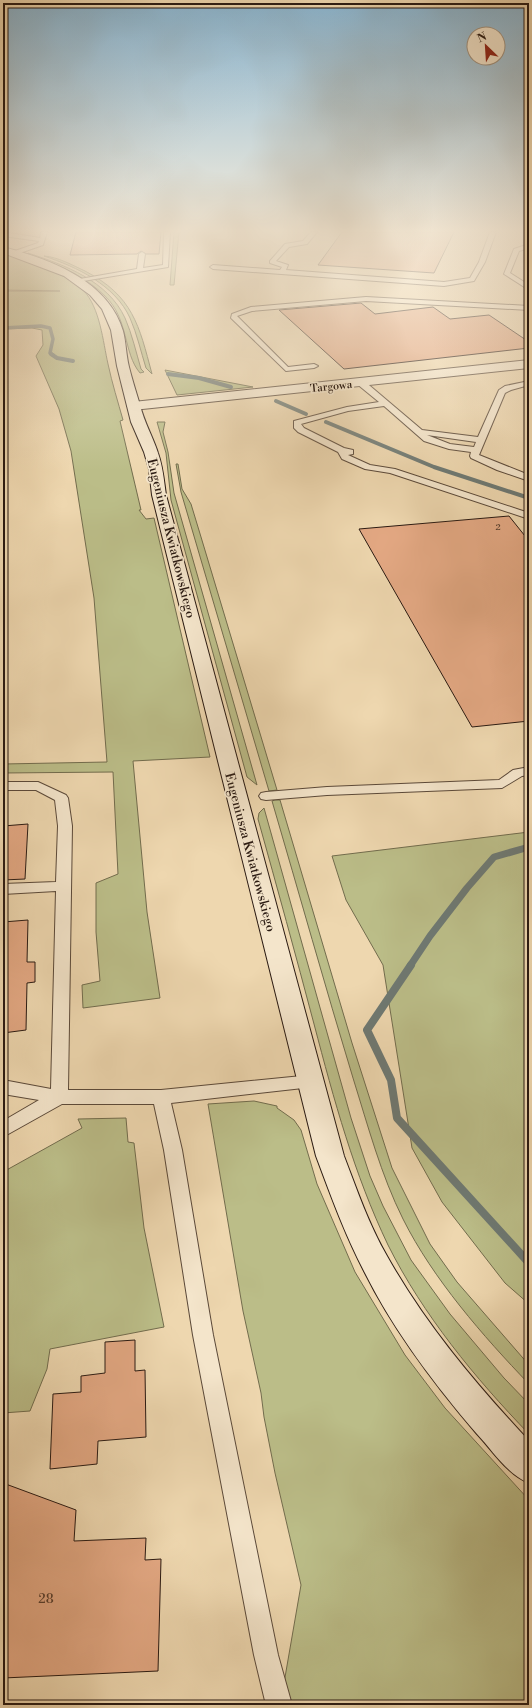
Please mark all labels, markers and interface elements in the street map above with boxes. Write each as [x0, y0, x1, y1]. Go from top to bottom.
north arrow [466, 26, 506, 66]
text: N [475, 30, 489, 46]
street label: Targowa [309, 378, 353, 396]
street label: Eugeniusza Kwiatkowskiego [143, 457, 199, 620]
house number: 2 [495, 522, 501, 533]
street label: Eugeniusza Kwiatkowskiego [221, 771, 279, 934]
house number: 28 [38, 1591, 54, 1607]

